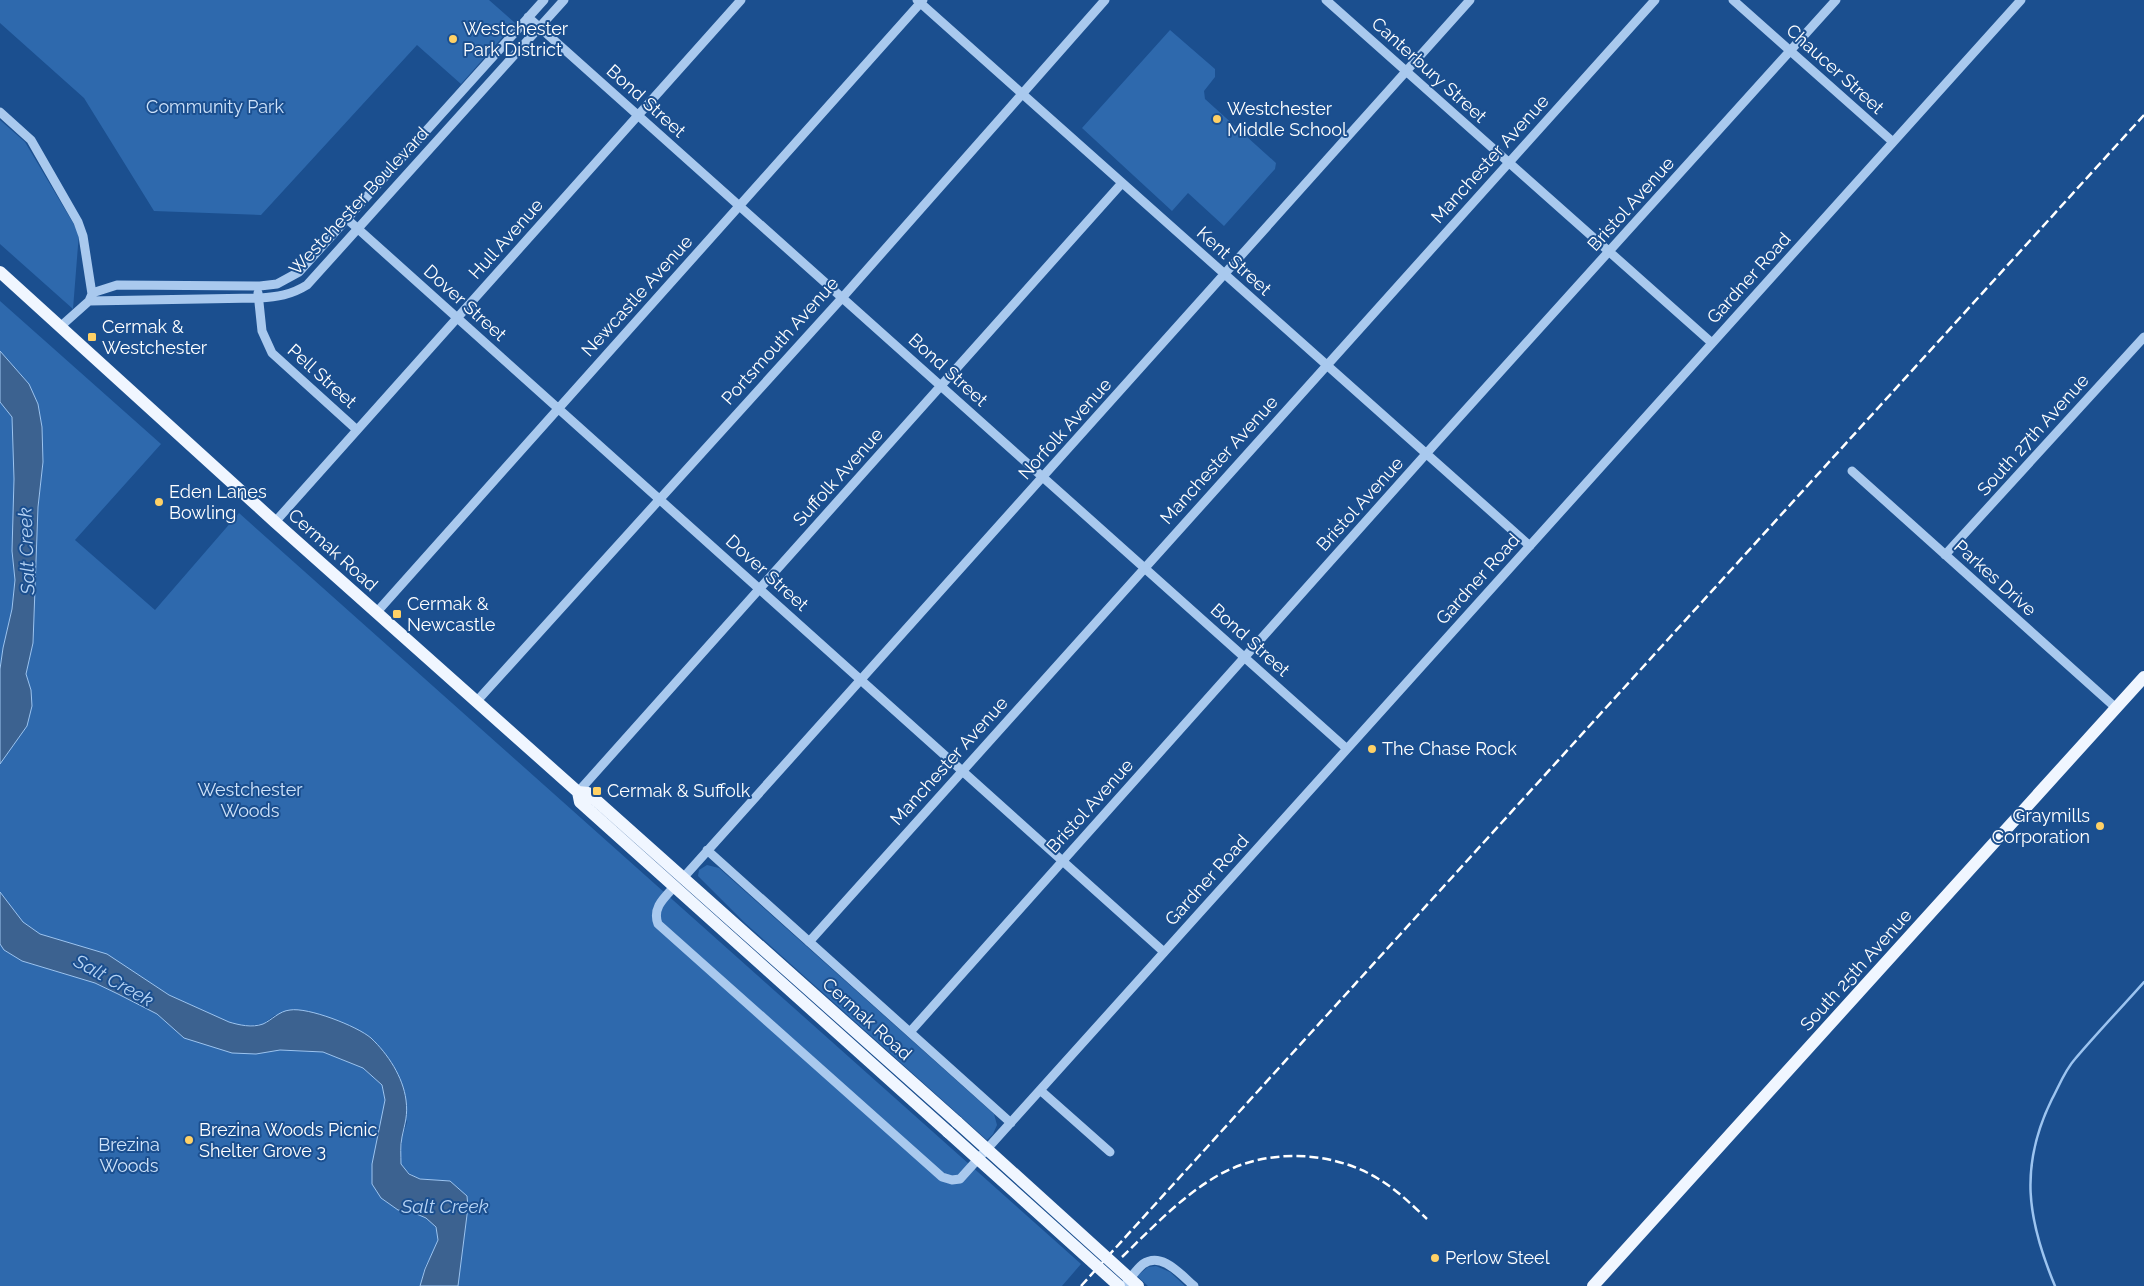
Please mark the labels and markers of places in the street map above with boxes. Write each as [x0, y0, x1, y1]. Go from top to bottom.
place label: Westchester Park District [463, 18, 569, 60]
marker: Westchester Park District [447, 33, 459, 45]
place label: Westchester Middle School [1227, 98, 1347, 140]
marker: Westchester Middle School [1211, 113, 1223, 125]
place label: Cermak & Westchester [102, 316, 208, 358]
marker: Cermak & Westchester [86, 331, 98, 343]
place label: Eden Lanes Bowling [169, 481, 267, 523]
marker: Eden Lanes Bowling [153, 496, 165, 508]
place label: Cermak & Newcastle [407, 593, 496, 635]
marker: Cermak & Newcastle [391, 608, 403, 620]
place label: The Chase Rock [1382, 738, 1517, 759]
marker: The Chase Rock [1366, 743, 1378, 755]
place label: Cermak & Suffolk [607, 780, 751, 801]
marker: Cermak & Suffolk [591, 785, 603, 797]
place label: Graymills Corporation [1992, 805, 2090, 847]
marker: Graymills Corporation [2094, 820, 2106, 832]
place label: Brezina Woods Picnic Shelter Grove 3 [199, 1119, 377, 1161]
marker: Brezina Woods Picnic Shelter Grove 3 [183, 1134, 195, 1146]
place label: Perlow Steel [1445, 1247, 1550, 1268]
marker: Perlow Steel [1429, 1252, 1441, 1264]

